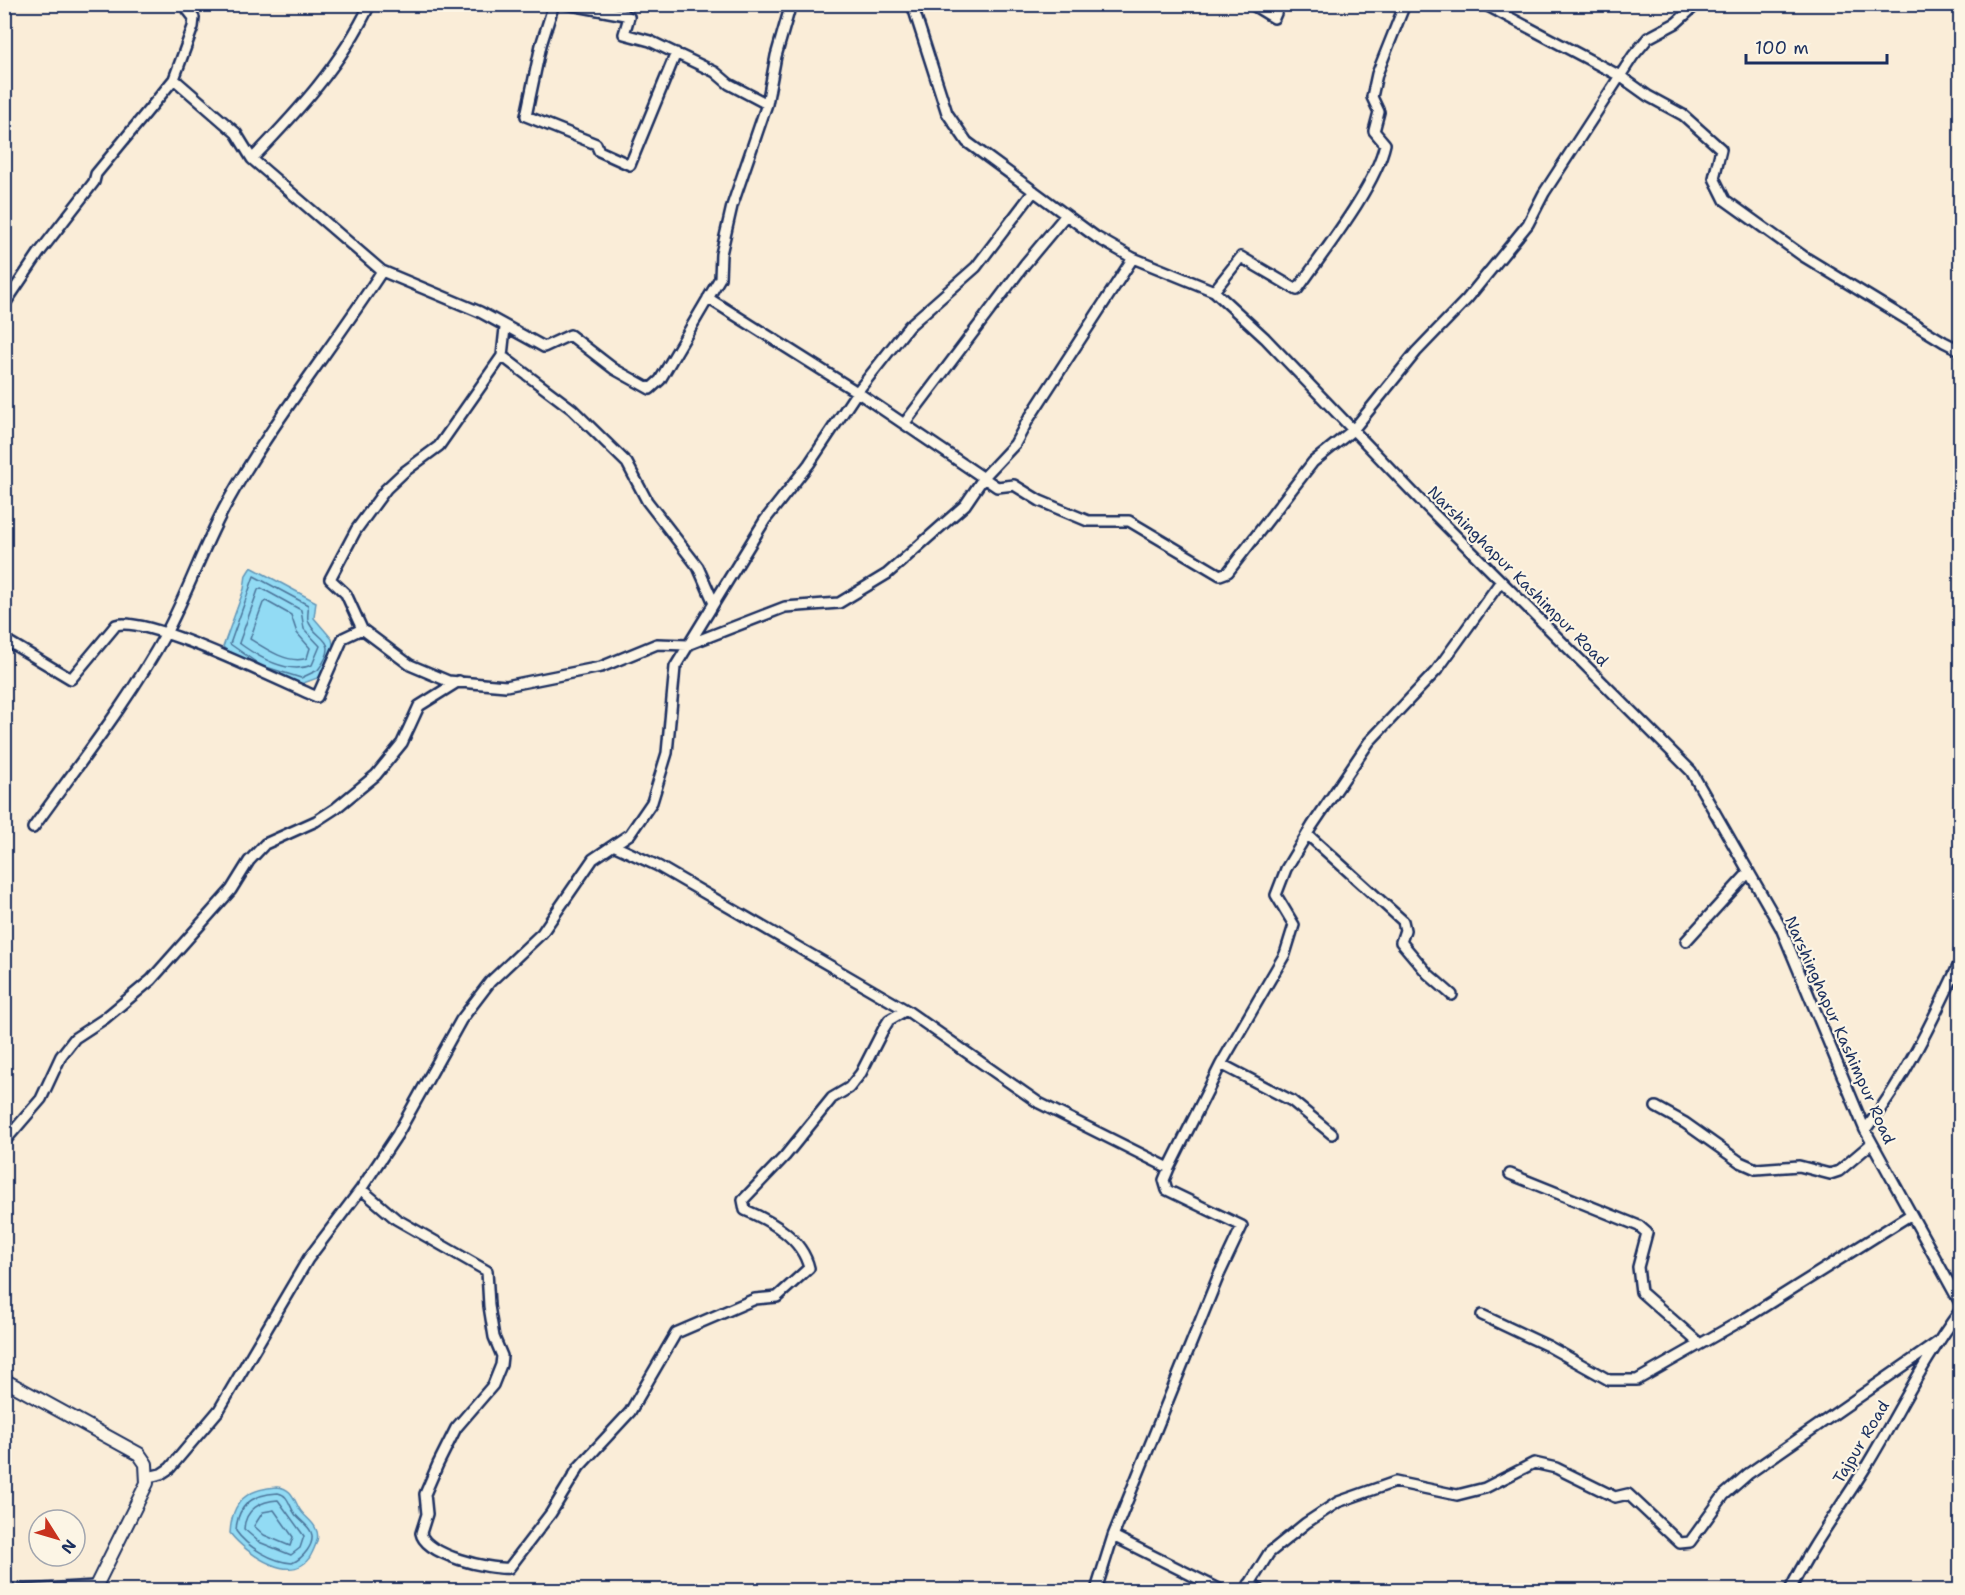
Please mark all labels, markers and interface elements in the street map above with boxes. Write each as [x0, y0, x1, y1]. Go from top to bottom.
scale bar [1746, 27, 1887, 65]
text: 100 m [1755, 36, 1809, 60]
street label: Narshinghapur Kashimpur Road [1423, 481, 1613, 671]
street label: Narshinghapur Kashimpur Road [1780, 913, 1900, 1147]
street label: Tajpur Road [1828, 1397, 1894, 1487]
north arrow [27, 1508, 87, 1568]
text: N [56, 1535, 81, 1558]

